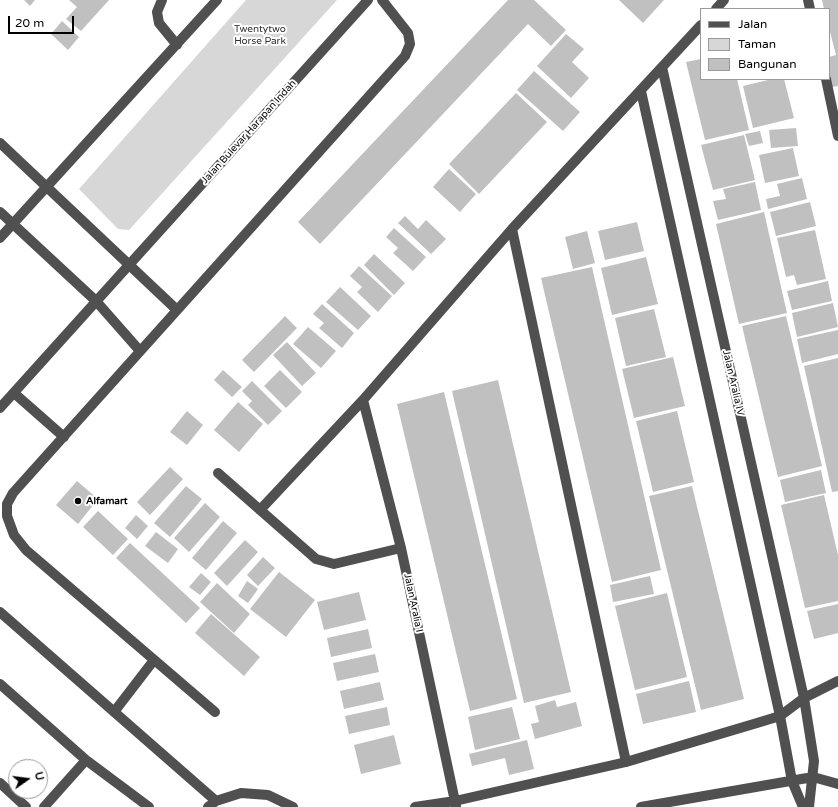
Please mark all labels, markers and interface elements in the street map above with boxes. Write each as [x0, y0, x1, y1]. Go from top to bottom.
scale bar [10, 8, 76, 34]
legend [700, 8, 830, 80]
text: 20 m [15, 16, 44, 30]
text: Jalan [738, 17, 767, 31]
park label: Twentytwo Horse Park [234, 23, 286, 46]
text: Taman [738, 37, 776, 51]
text: Bangunan [738, 57, 797, 71]
street label: Jalan Bulevar Harapan Indah [199, 78, 299, 186]
street label: Jalan Aralia IV [720, 349, 746, 417]
place label: Alfamart [86, 495, 128, 507]
marker: Alfamart [73, 496, 83, 506]
street label: Jalan Aralia I [401, 572, 425, 634]
north arrow [8, 759, 48, 799]
text: U [32, 771, 46, 782]

